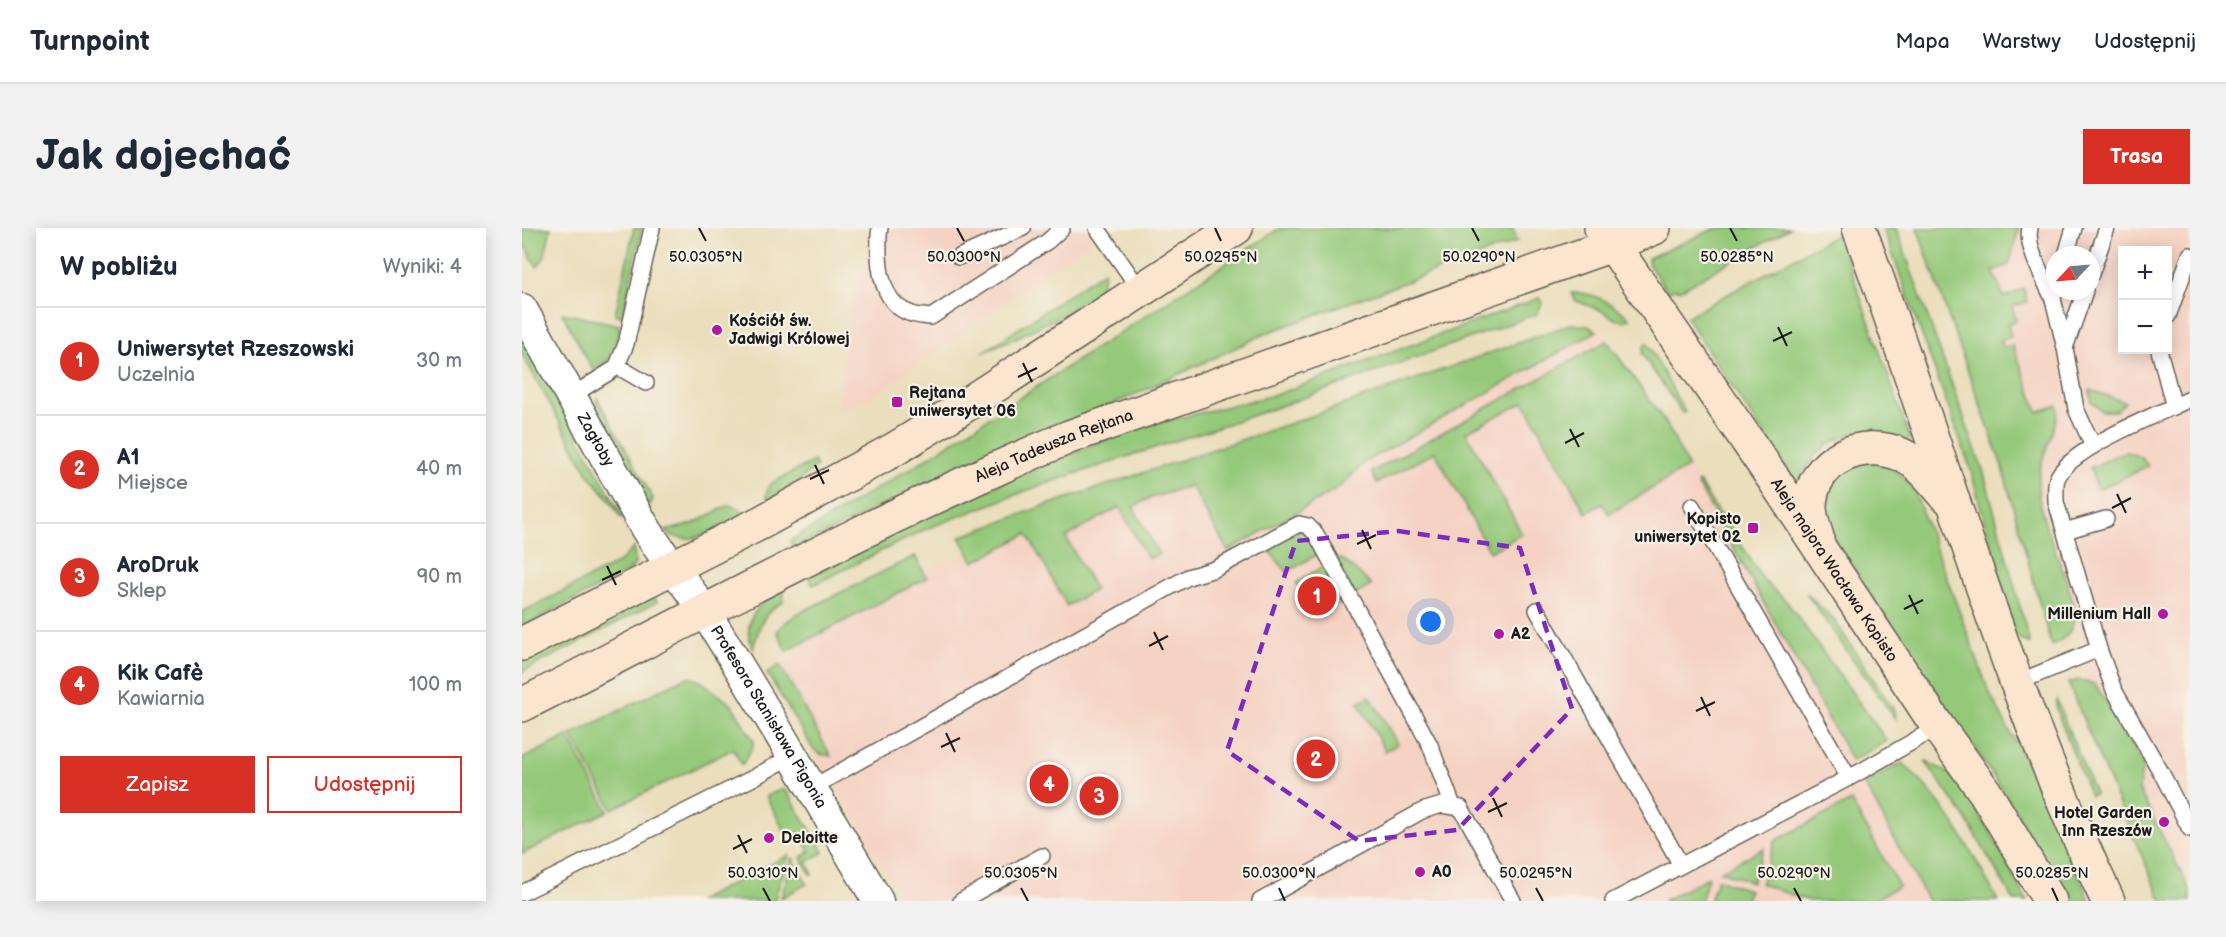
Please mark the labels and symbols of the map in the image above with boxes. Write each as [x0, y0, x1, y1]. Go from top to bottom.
north arrow [2046, 246, 2100, 300]
text: 50.0305°N [669, 248, 743, 267]
text: 50.0300°N [927, 248, 1001, 267]
text: 50.0295°N [1184, 248, 1258, 267]
text: 50.0290°N [1442, 248, 1516, 267]
text: 50.0285°N [1700, 248, 1774, 267]
place label: Kościół św. Jadwigi Królowej [729, 312, 850, 349]
marker: Kościół św. Jadwigi Królowej [710, 323, 724, 337]
place label: Rejtana uniwersytet 06 [909, 384, 1016, 421]
marker: Rejtana uniwersytet 06 [890, 395, 904, 409]
street label: Aleja Tadeusza Rejtana [972, 406, 1136, 487]
street label: Zagłoby [573, 409, 618, 470]
street label: Aleja majora Wacława Kopisto [1766, 475, 1902, 666]
place label: Kopisto uniwersytet 02 [1634, 510, 1741, 547]
marker: Kopisto uniwersytet 02 [1746, 521, 1760, 535]
pin: 1 [1298, 574, 1336, 619]
place label: Millenium Hall [2047, 605, 2151, 624]
your location [1416, 607, 1445, 636]
marker: Millenium Hall [2156, 607, 2170, 621]
street label: Profesora Stanisława Pigonia [706, 622, 831, 812]
place label: A2 [1510, 625, 1531, 644]
marker: A2 [1492, 627, 1506, 641]
pin: 2 [1296, 736, 1336, 782]
pin: 4 [1030, 762, 1068, 806]
pin: 3 [1080, 774, 1118, 818]
place label: Hotel Garden Inn Rzeszów [2054, 804, 2153, 841]
marker: Hotel Garden Inn Rzeszów [2157, 815, 2171, 829]
place label: Deloitte [781, 829, 838, 848]
marker: Deloitte [762, 831, 776, 845]
place label: A0 [1431, 863, 1452, 882]
text: 50.0310°N [727, 864, 799, 883]
text: 50.0305°N [984, 864, 1058, 883]
text: 50.0300°N [1242, 864, 1316, 883]
text: 50.0295°N [1499, 864, 1573, 883]
text: 50.0290°N [1757, 864, 1831, 883]
text: 50.0285°N [2015, 864, 2089, 883]
marker: A0 [1413, 865, 1427, 879]

